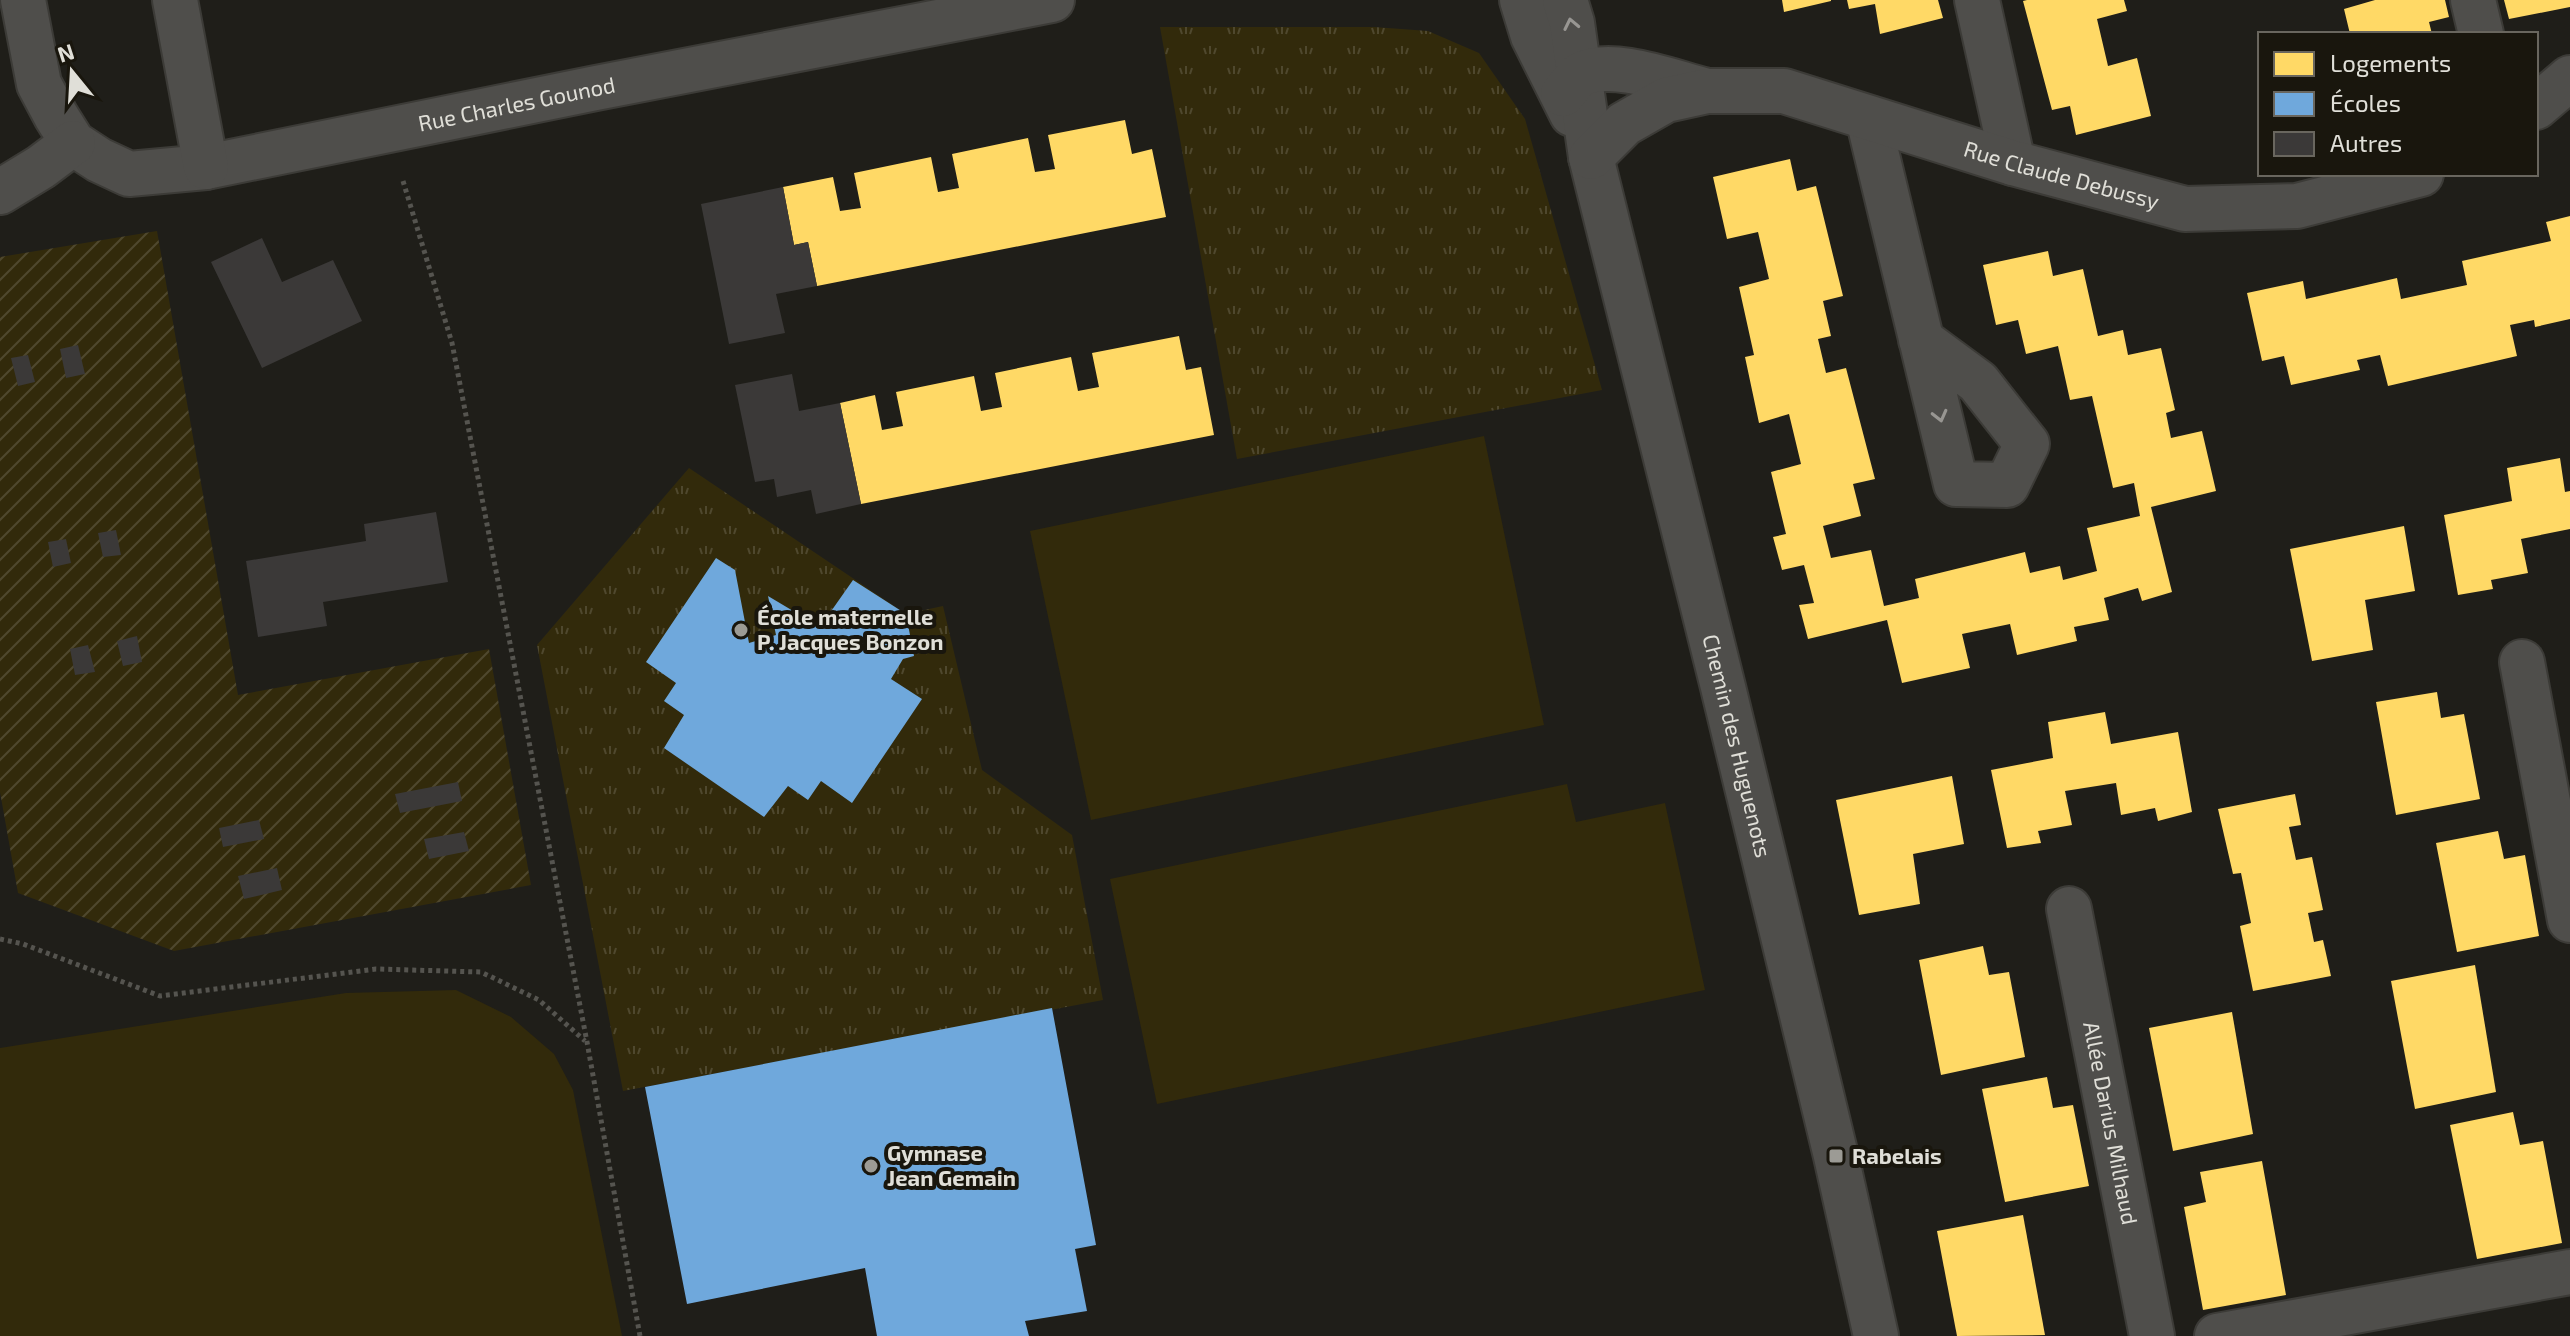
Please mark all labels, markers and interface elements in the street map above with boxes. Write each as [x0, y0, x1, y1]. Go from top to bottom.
one-way arrow [1563, 18, 1580, 31]
north arrow [32, 32, 112, 112]
legend [2258, 32, 2538, 176]
text: N [54, 37, 77, 67]
text: Logements [2330, 48, 2451, 77]
street label: Rue Charles Gounod [416, 71, 617, 136]
text: Écoles [2330, 88, 2401, 117]
text: Autres [2330, 128, 2402, 157]
street label: Rue Claude Debussy [1961, 134, 2162, 214]
one-way arrow [1930, 408, 1947, 422]
place label: École maternelle P. Jacques Bonzon [757, 603, 943, 654]
marker: École maternelle P. Jacques Bonzon [732, 621, 750, 639]
street label: Chemin des Huguenots [1698, 631, 1778, 860]
street label: Allée Darius Milhaud [2079, 1019, 2144, 1227]
place label: Gymnase Jean Gemain [887, 1139, 1016, 1190]
place label: Rabelais [1852, 1142, 1942, 1168]
marker: Rabelais [1827, 1147, 1845, 1165]
marker: Gymnase Jean Gemain [862, 1157, 880, 1175]

